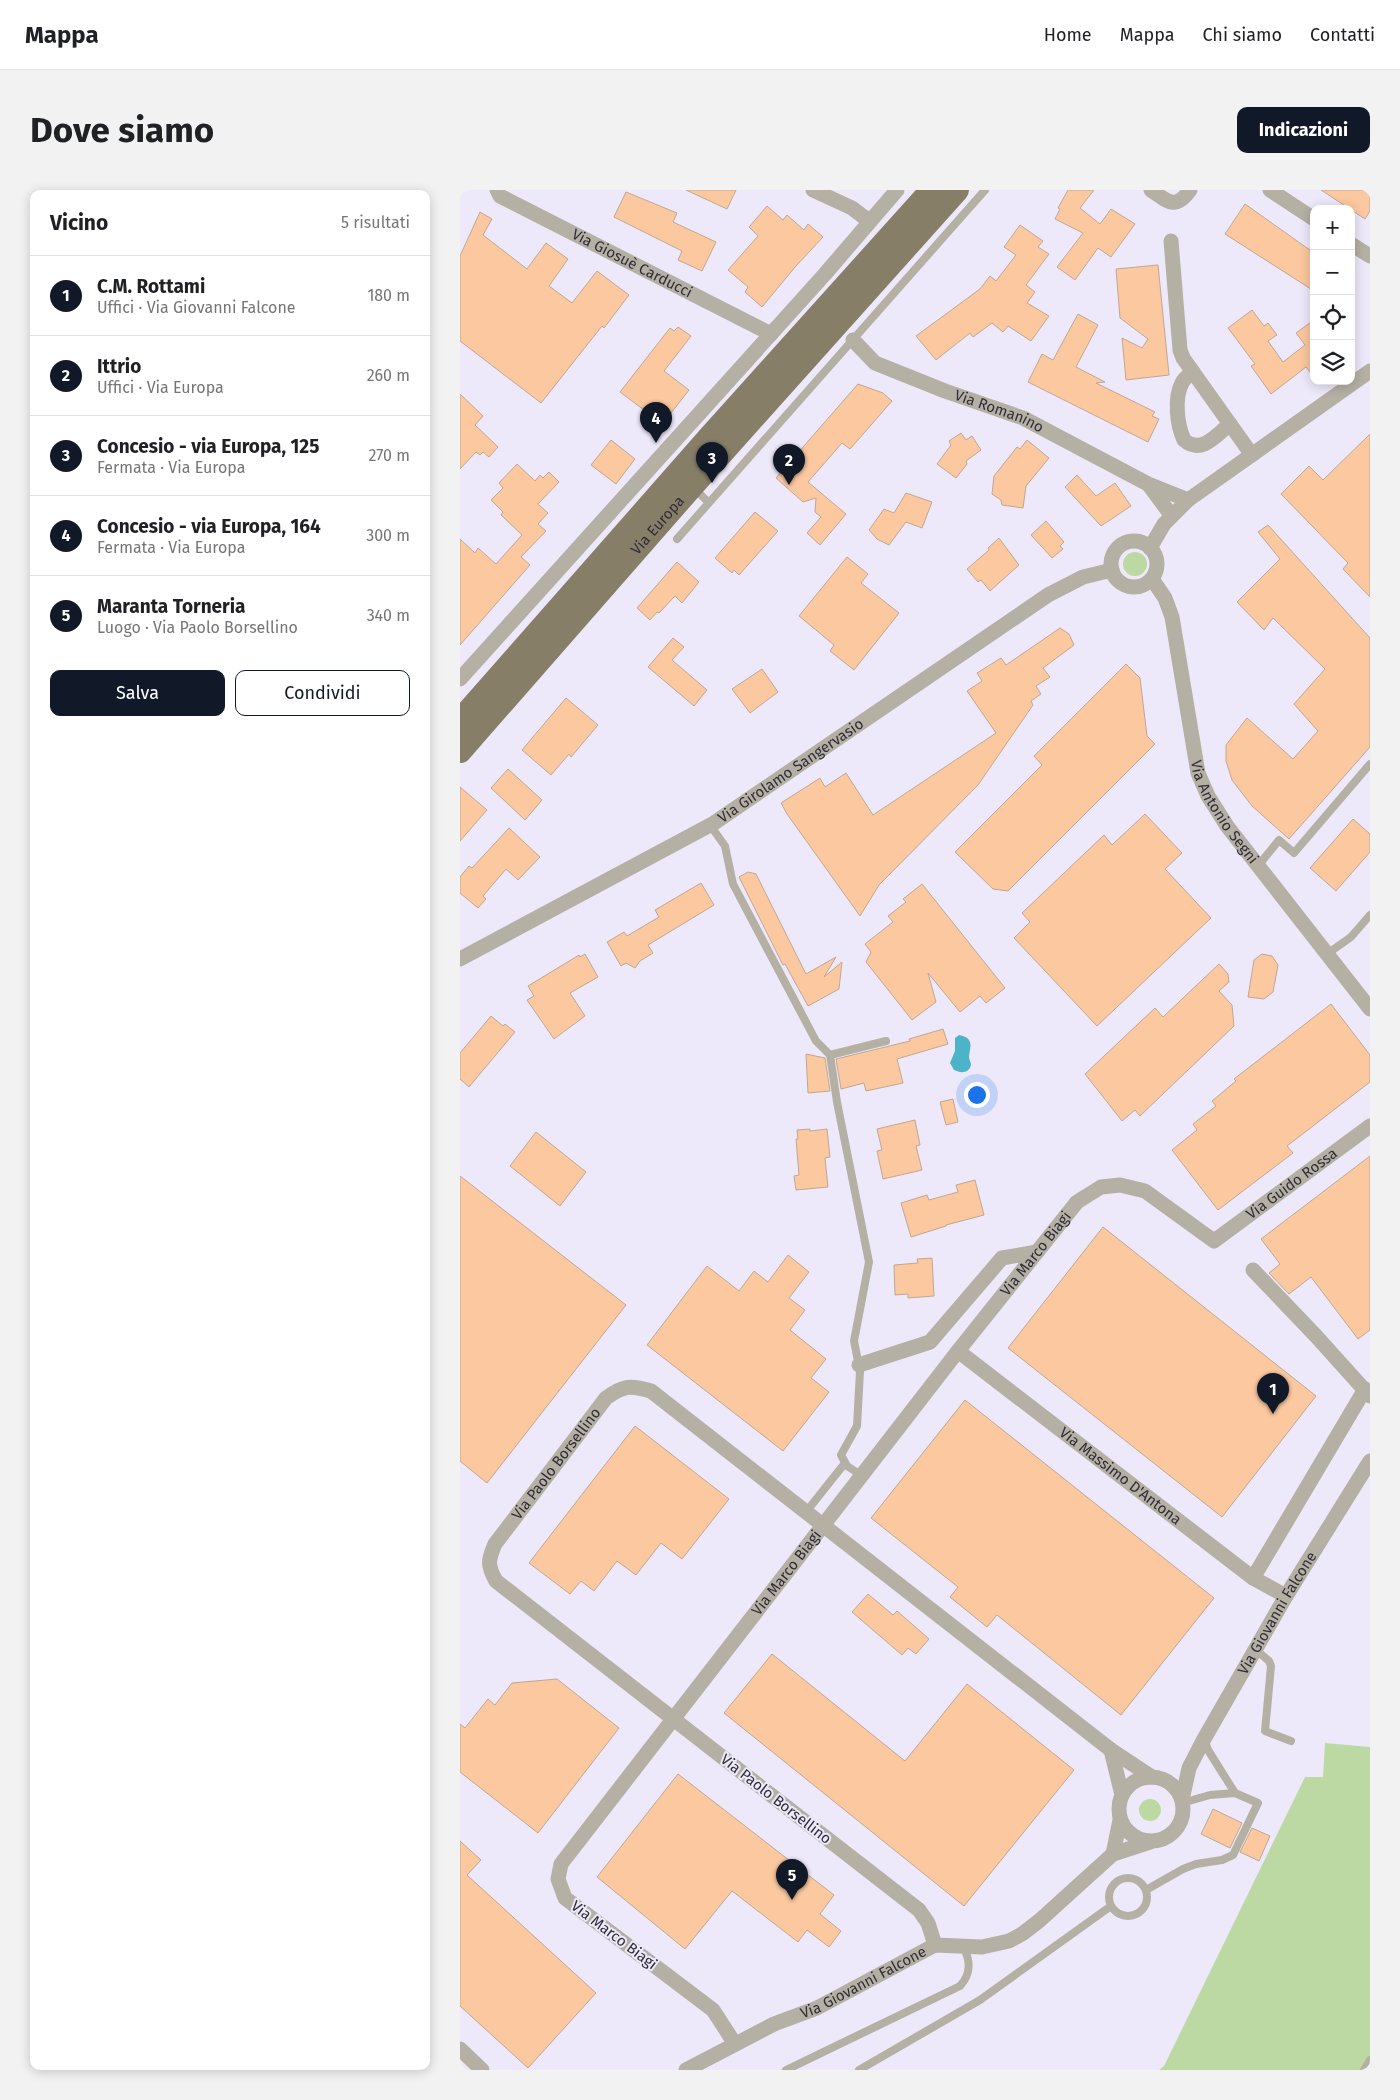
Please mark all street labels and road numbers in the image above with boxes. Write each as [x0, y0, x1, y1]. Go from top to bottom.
street label: Via Giosuè Carducci [569, 225, 695, 301]
street label: Via Romanino [952, 386, 1047, 436]
street label: Via Europa [627, 492, 688, 558]
street label: Via Girolamo Sangervasio [714, 715, 867, 827]
street label: Via Antonio Segni [1187, 759, 1262, 867]
street label: Via Guido Rossa [1243, 1144, 1341, 1223]
street label: Via Marco Biagi [997, 1208, 1075, 1299]
street label: Via Paolo Borsellino [508, 1404, 604, 1523]
street label: Via Massimo D'Antona [1056, 1423, 1185, 1529]
street label: Via Marco Biagi [748, 1526, 825, 1619]
street label: Via Giovanni Falcone [1234, 1548, 1320, 1678]
street label: Via Paolo Borsellino [717, 1750, 835, 1848]
street label: Via Marco Biagi [568, 1897, 660, 1973]
street label: Via Giovanni Falcone [798, 1942, 929, 2022]

